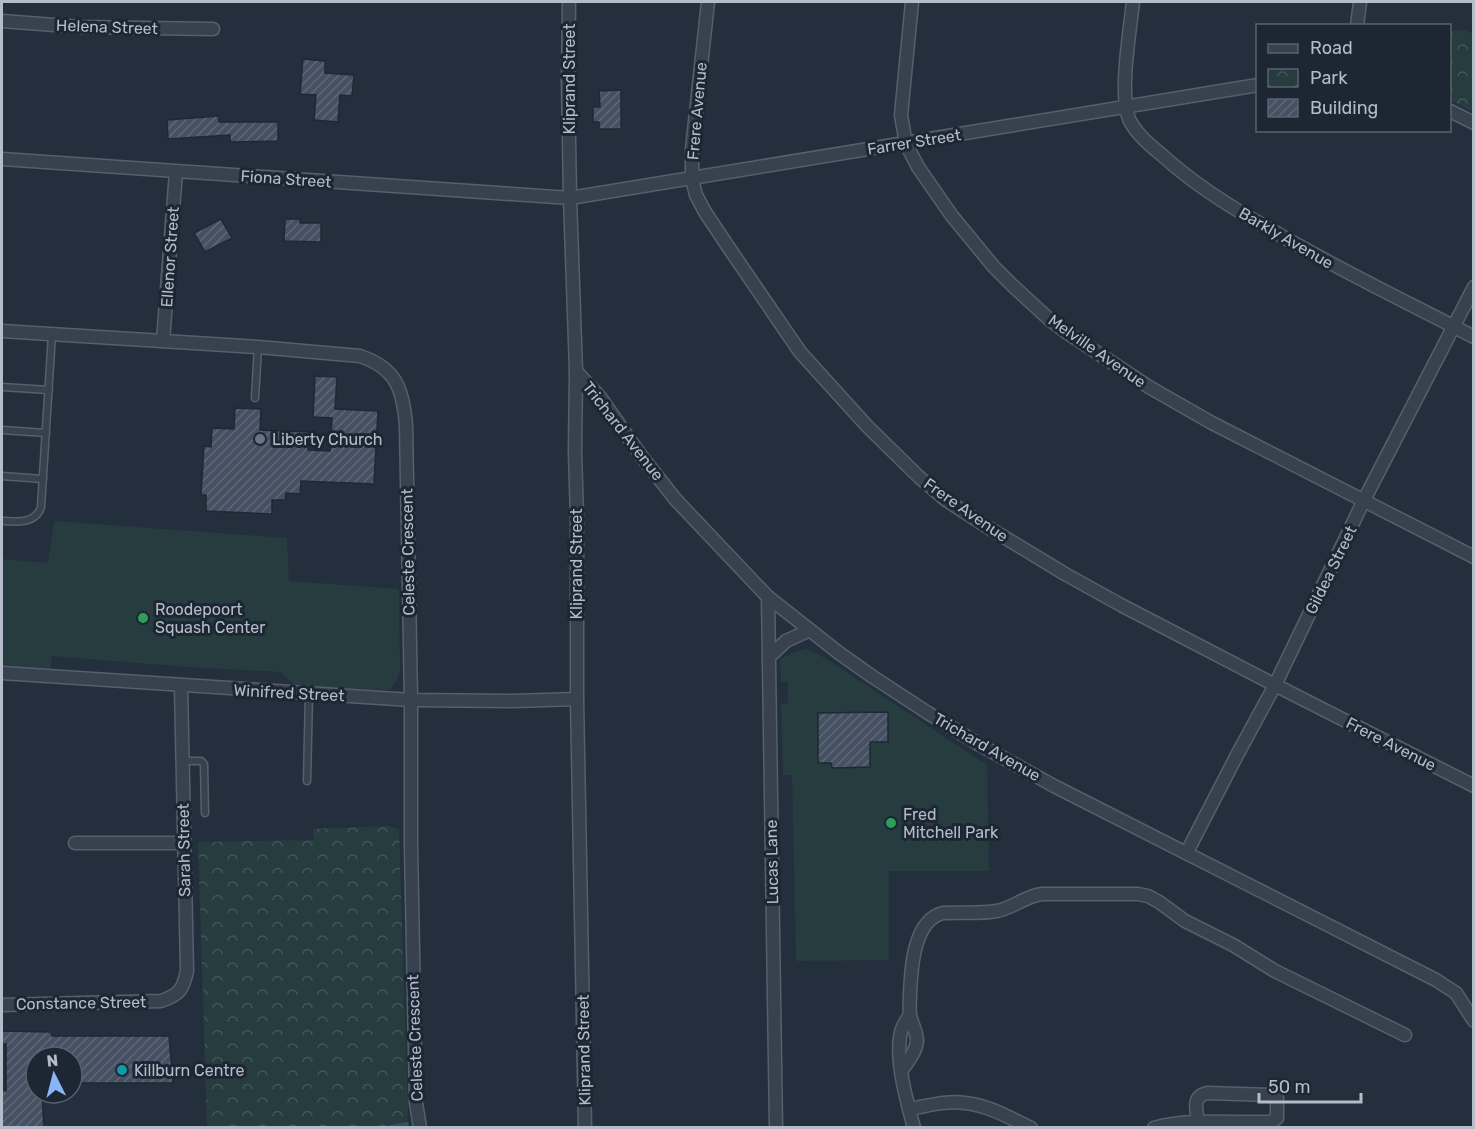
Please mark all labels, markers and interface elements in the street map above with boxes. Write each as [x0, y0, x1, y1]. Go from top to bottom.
street label: Helena Street [56, 16, 158, 38]
street label: Kliprand Street [560, 23, 579, 135]
legend [1256, 24, 1451, 132]
text: Road [1310, 37, 1353, 59]
street label: Frere Avenue [683, 61, 711, 161]
text: Park [1310, 67, 1348, 89]
text: Building [1310, 97, 1378, 119]
street label: Farrer Street [866, 125, 962, 159]
street label: Fiona Street [240, 166, 332, 192]
street label: Barkly Avenue [1235, 203, 1337, 273]
street label: Ellenor Street [157, 206, 183, 308]
street label: Melville Avenue [1045, 310, 1149, 392]
street label: Trichard Avenue [578, 378, 668, 484]
place label: Liberty Church [272, 430, 383, 449]
marker: Liberty Church [253, 432, 267, 446]
street label: Frere Avenue [920, 474, 1012, 546]
street label: Celeste Crescent [397, 488, 419, 616]
street label: Kliprand Street [567, 508, 586, 620]
street label: Gildea Street [1301, 523, 1361, 617]
place label: Roodepoort Squash Center [155, 600, 265, 637]
marker: Roodepoort Squash Center [136, 611, 150, 625]
street label: Winifred Street [233, 681, 345, 705]
street label: Trichard Avenue [930, 709, 1044, 785]
street label: Frere Avenue [1343, 713, 1439, 775]
street label: Sarah Street [174, 803, 194, 897]
place label: Fred Mitchell Park [903, 805, 999, 842]
marker: Fred Mitchell Park [884, 816, 898, 830]
street label: Lucas Lane [762, 819, 782, 904]
street label: Celeste Crescent [403, 974, 427, 1102]
street label: Constance Street [16, 992, 146, 1014]
street label: Kliprand Street [574, 994, 594, 1106]
north arrow [24, 1045, 84, 1105]
text: N [46, 1051, 59, 1071]
place label: Killburn Centre [134, 1061, 244, 1080]
marker: Killburn Centre [115, 1063, 129, 1077]
scale bar [1259, 1066, 1361, 1104]
text: 50 m [1268, 1076, 1311, 1098]

